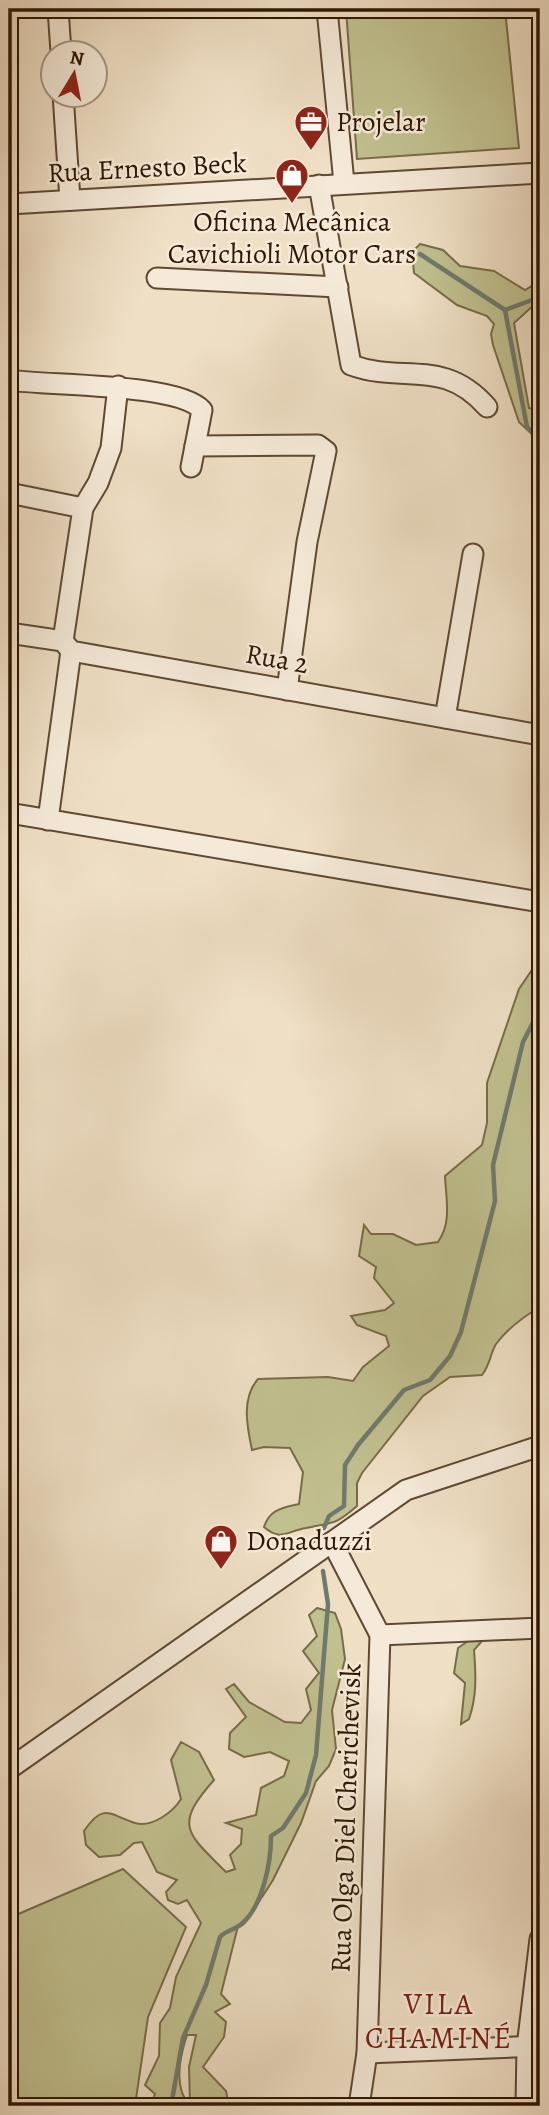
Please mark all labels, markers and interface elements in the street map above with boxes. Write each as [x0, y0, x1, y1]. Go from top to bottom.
north arrow [38, 38, 108, 108]
text: N [68, 44, 86, 72]
office icon: Projelar [292, 103, 330, 152]
place label: Projelar [336, 103, 426, 141]
street label: Rua Ernesto Beck [47, 144, 247, 192]
shop icon: Oficina Mecânica Cavichioli Motor Cars [273, 156, 311, 205]
place label: Oficina Mecânica Cavichioli Motor Cars [168, 203, 416, 273]
street label: Rua 2 [243, 635, 311, 683]
shop icon: Donaduzzi [202, 1522, 240, 1571]
place label: Donaduzzi [246, 1522, 372, 1560]
street label: Rua Olga Diel Cherichevisk [322, 1663, 370, 1973]
district label: VILA CHAMINÉ [365, 1984, 513, 2058]

